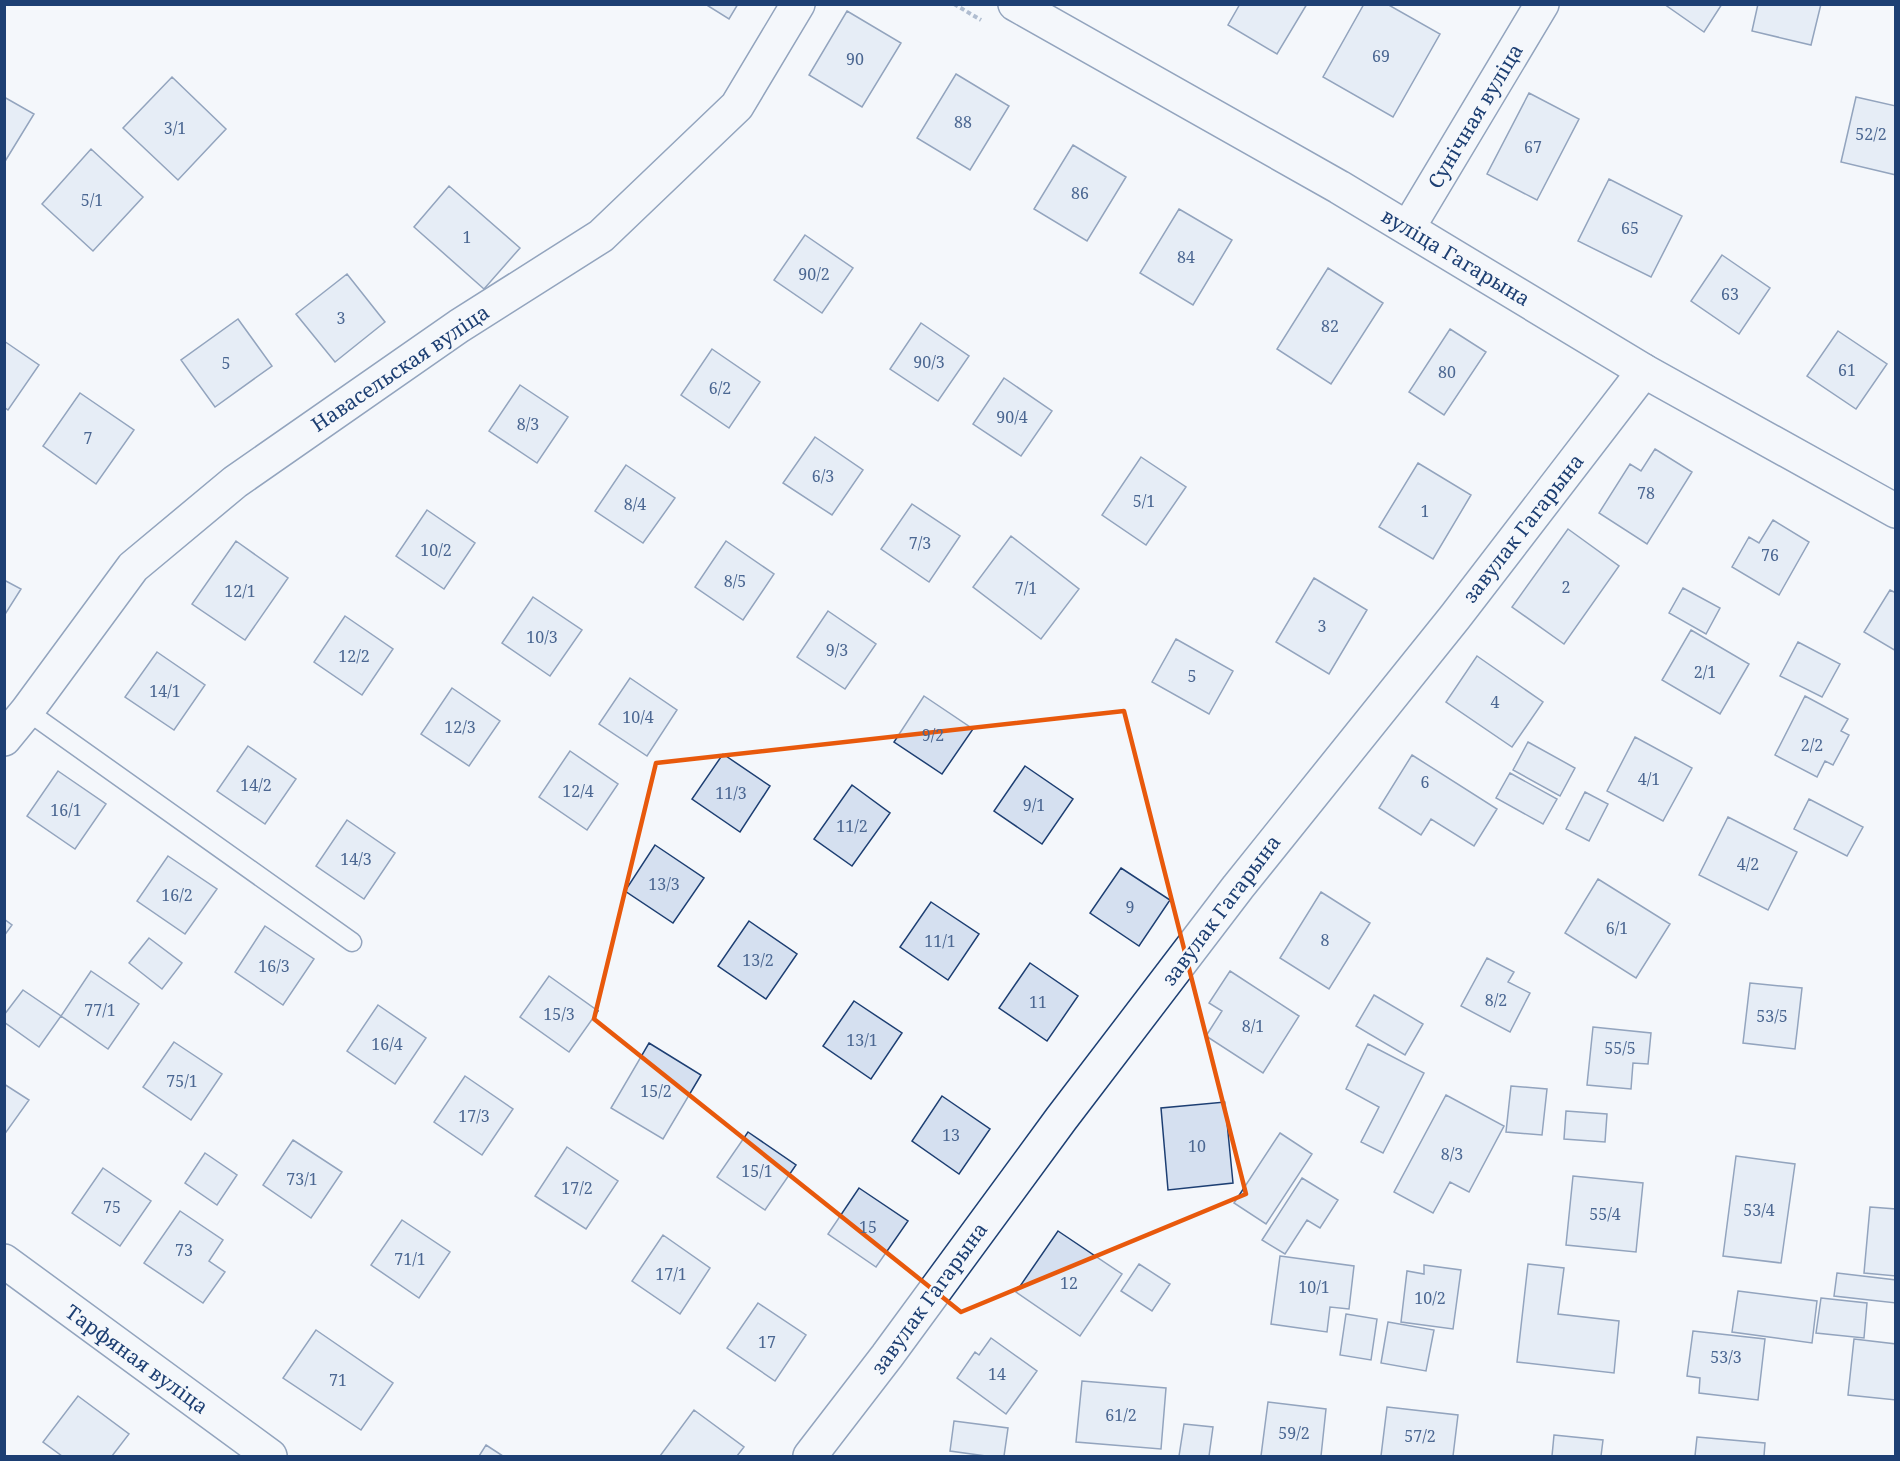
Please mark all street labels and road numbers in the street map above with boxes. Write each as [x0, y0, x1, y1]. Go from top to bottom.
street label: Сунічная вуліца [1421, 39, 1529, 193]
street label: вуліца Гагарына [1377, 202, 1535, 312]
street label: Навасельская вуліца [306, 298, 494, 438]
street label: завулак Гагарына [1456, 448, 1590, 608]
street label: завулак Гагарына [1156, 829, 1286, 991]
street label: завулак Гагарына [865, 1217, 993, 1379]
street label: Тарфяная вуліца [60, 1298, 214, 1420]

